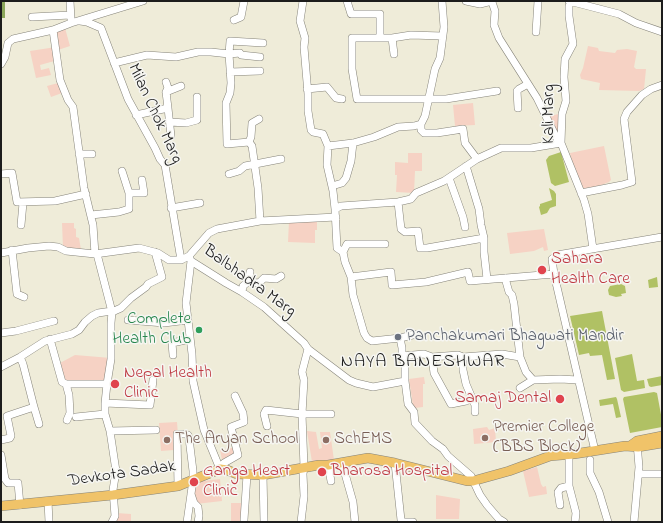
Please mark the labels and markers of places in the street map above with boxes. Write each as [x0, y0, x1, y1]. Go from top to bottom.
place label: Sahara Health Care [551, 250, 630, 290]
marker: Sahara Health Care [536, 264, 548, 276]
place label: Complete Health Club [113, 310, 191, 350]
marker: Complete Health Club [194, 325, 204, 335]
place label: Panchakumari Bhagwati Mandir [406, 327, 624, 347]
marker: Panchakumari Bhagwati Mandir [393, 332, 403, 342]
place label: Nepal Health Clinic [124, 364, 212, 404]
marker: Nepal Health Clinic [109, 378, 121, 390]
place label: Samaj Dental [455, 389, 551, 409]
marker: Samaj Dental [554, 393, 566, 405]
place label: Premier College (BBS Block) [493, 418, 594, 458]
place label: The Aryan School [175, 430, 298, 450]
place label: SchEMS [334, 430, 392, 450]
marker: Premier College (BBS Block) [480, 433, 490, 443]
marker: The Aryan School [162, 435, 172, 445]
marker: SchEMS [321, 435, 331, 445]
place label: Ganga Heart Clinic [203, 462, 290, 502]
place label: Bharosa Hospital [331, 462, 452, 482]
marker: Bharosa Hospital [316, 466, 328, 478]
marker: Ganga Heart Clinic [188, 476, 200, 488]

